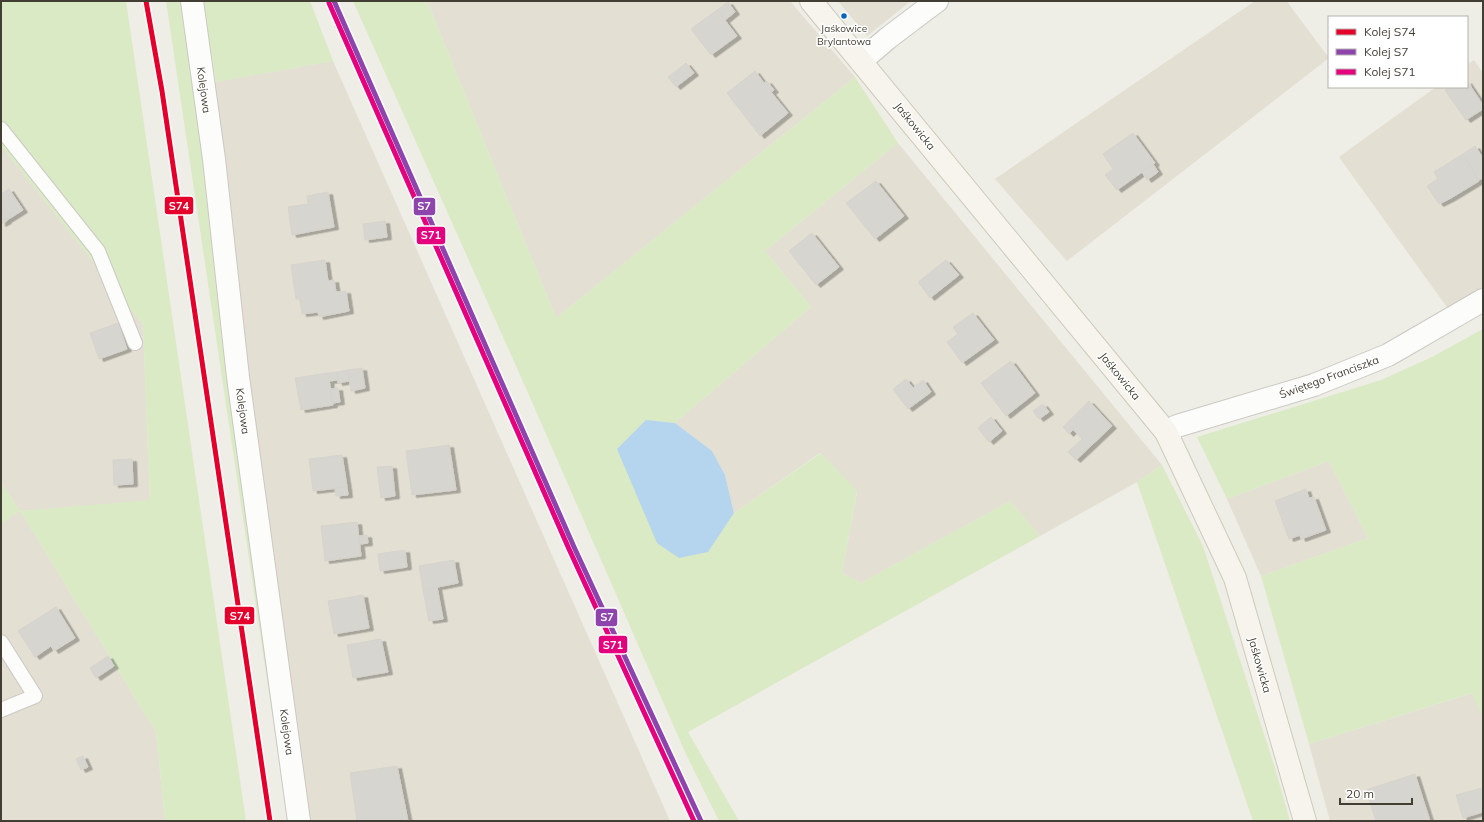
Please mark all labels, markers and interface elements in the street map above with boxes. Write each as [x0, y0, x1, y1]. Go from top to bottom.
marker: Jaśkowice Brylantowa [839, 11, 849, 21]
legend [1328, 16, 1468, 88]
place label: Jaśkowice Brylantowa [817, 22, 871, 48]
text: Kolej S74 [1364, 24, 1416, 39]
text: Kolej S7 [1364, 44, 1408, 59]
text: Kolej S71 [1364, 64, 1416, 79]
street label: Kolejowa [194, 66, 214, 114]
street label: Jaśkowicka [892, 99, 938, 153]
line badge: S74 [164, 196, 194, 215]
line badge: S7 [413, 197, 436, 216]
text: S74 [169, 199, 190, 213]
text: S7 [417, 199, 431, 213]
line badge: S71 [416, 226, 446, 245]
text: S71 [421, 228, 442, 242]
street label: Jaśkowicka [1097, 349, 1143, 403]
street label: Świętego Franciszka [1277, 352, 1381, 402]
street label: Kolejowa [233, 387, 253, 435]
line badge: S74 [224, 606, 255, 625]
line badge: S7 [595, 608, 618, 627]
text: S74 [230, 609, 251, 623]
text: S7 [600, 610, 614, 624]
line badge: S71 [598, 635, 628, 654]
street label: Jaśkowicka [1245, 636, 1275, 694]
text: S71 [603, 638, 624, 652]
street label: Kolejowa [277, 708, 297, 756]
scale bar [1340, 780, 1412, 806]
text: 20 m [1346, 786, 1374, 801]

